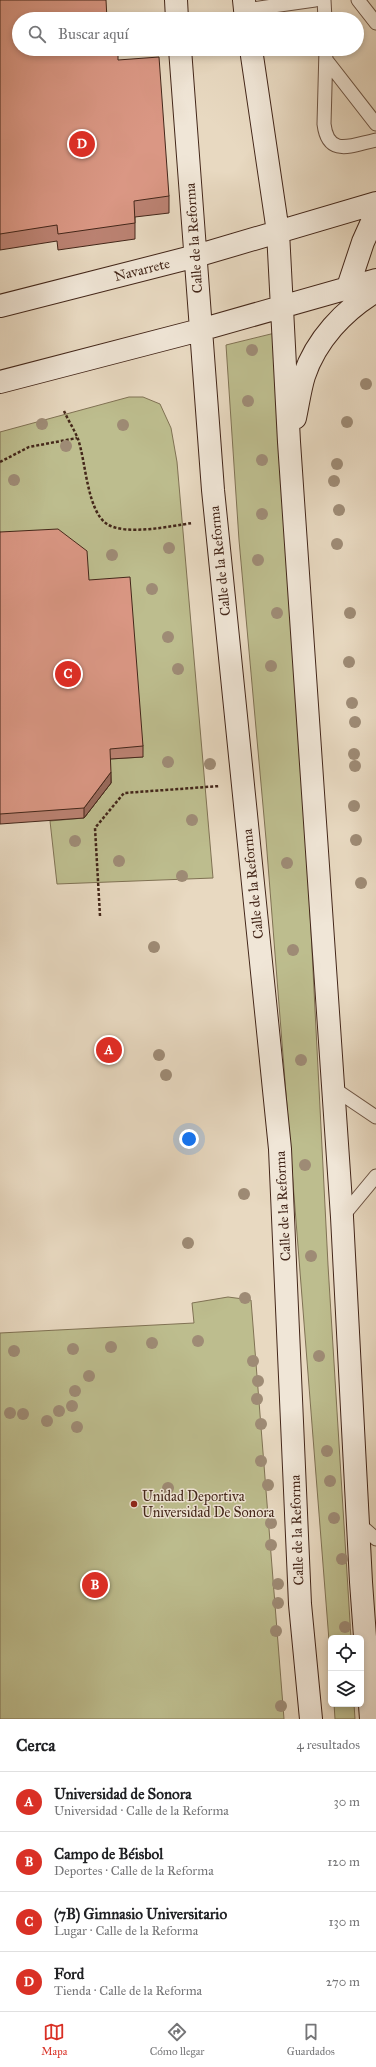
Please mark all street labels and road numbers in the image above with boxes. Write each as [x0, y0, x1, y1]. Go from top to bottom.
street label: Calle de la Reforma [182, 182, 206, 294]
street label: Navarrete [112, 255, 172, 285]
street label: Calle de la Reforma [206, 505, 234, 617]
street label: Calle de la Reforma [239, 828, 267, 940]
street label: Calle de la Reforma [272, 1150, 294, 1262]
street label: Calle de la Reforma [287, 1474, 307, 1586]

